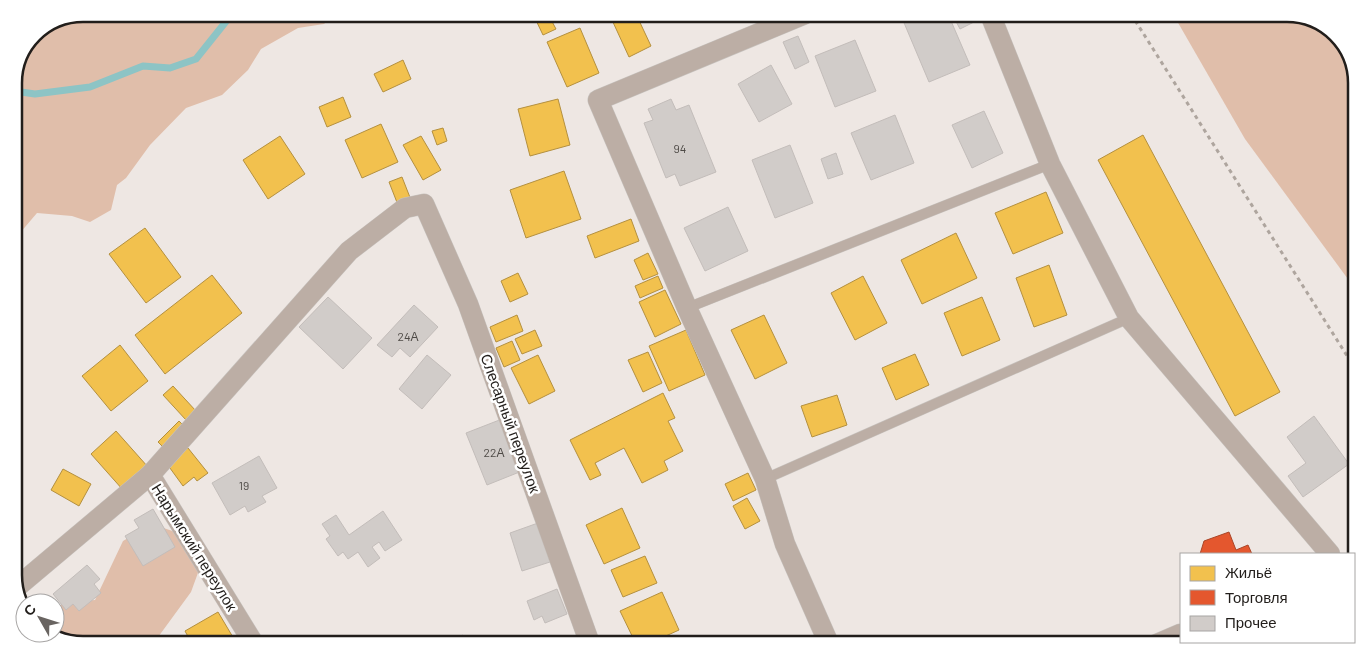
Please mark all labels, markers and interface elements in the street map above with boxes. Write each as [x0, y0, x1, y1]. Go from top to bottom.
house number: 94 [674, 141, 686, 155]
house number: 24А [397, 329, 419, 343]
street label: Слесарный переулок [477, 351, 545, 495]
house number: 22А [484, 445, 504, 459]
house number: 19 [239, 478, 249, 492]
street label: Нарымский переулок [149, 480, 242, 614]
legend [1180, 553, 1355, 643]
text: Жильё [1225, 563, 1272, 581]
text: Торговля [1225, 588, 1288, 606]
north arrow [15, 593, 65, 643]
text: С [20, 600, 39, 619]
text: Прочее [1225, 613, 1277, 631]

